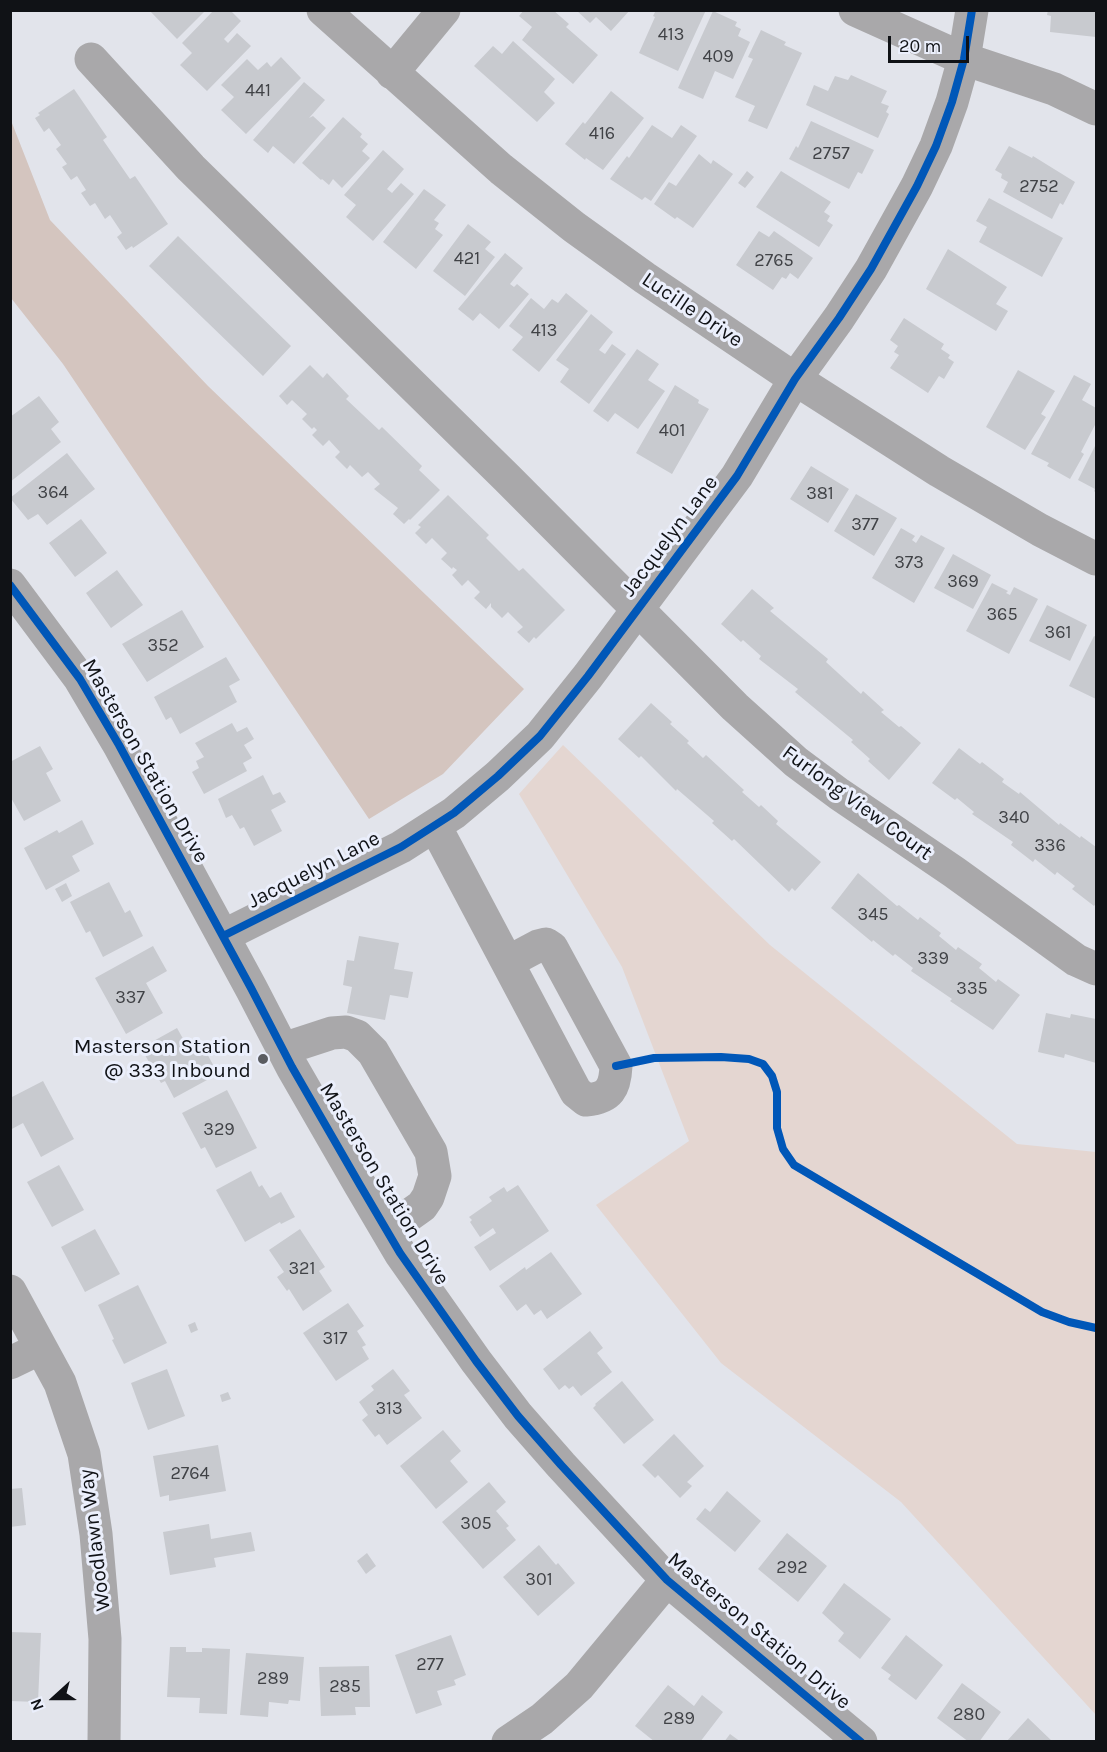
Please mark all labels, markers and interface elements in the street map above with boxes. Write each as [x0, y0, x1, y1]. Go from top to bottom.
house number: 413 [658, 24, 684, 46]
scale bar [891, 24, 972, 62]
text: 20 m [899, 35, 941, 57]
house number: 409 [702, 46, 734, 68]
house number: 441 [245, 80, 271, 102]
house number: 416 [589, 123, 615, 145]
house number: 2757 [812, 143, 850, 165]
house number: 2752 [1019, 176, 1059, 198]
house number: 421 [454, 248, 480, 270]
house number: 2765 [754, 250, 794, 272]
street label: Lucille Drive [637, 267, 747, 353]
house number: 413 [531, 320, 557, 342]
house number: 401 [659, 420, 685, 442]
street label: Jacquelyn Lane [616, 471, 724, 601]
house number: 364 [38, 482, 68, 504]
house number: 381 [806, 483, 834, 505]
house number: 377 [851, 514, 879, 536]
house number: 373 [894, 552, 924, 574]
house number: 369 [947, 571, 979, 593]
house number: 365 [986, 604, 1018, 626]
house number: 361 [1045, 622, 1071, 644]
house number: 352 [147, 635, 179, 657]
street label: Masterson Station Drive [76, 655, 214, 867]
street label: Furlong View Court [777, 740, 937, 866]
house number: 340 [998, 807, 1030, 829]
street label: Jacquelyn Lane [244, 826, 384, 914]
house number: 336 [1034, 835, 1066, 857]
house number: 345 [858, 904, 888, 926]
house number: 339 [917, 948, 949, 970]
house number: 335 [956, 978, 988, 1000]
house number: 337 [115, 987, 145, 1009]
place label: Masterson Station @ 333 Inbound [74, 1034, 251, 1084]
marker: Masterson Station @ 333 Inbound [256, 1052, 270, 1066]
street label: Masterson Station Drive [314, 1078, 454, 1290]
house number: 329 [203, 1119, 235, 1141]
house number: 321 [288, 1258, 316, 1280]
house number: 317 [322, 1328, 348, 1350]
house number: 313 [375, 1398, 403, 1420]
house number: 2764 [170, 1463, 210, 1485]
street label: Woodlawn Way [74, 1467, 116, 1613]
house number: 305 [460, 1513, 492, 1535]
street label: Masterson Station Drive [662, 1547, 856, 1715]
house number: 292 [776, 1557, 808, 1579]
house number: 301 [525, 1569, 553, 1591]
house number: 277 [416, 1654, 444, 1676]
north arrow [24, 1668, 84, 1728]
house number: 289 [257, 1668, 289, 1690]
house number: 285 [329, 1676, 361, 1698]
text: N [26, 1696, 48, 1713]
house number: 280 [953, 1704, 985, 1726]
house number: 289 [663, 1708, 695, 1730]

